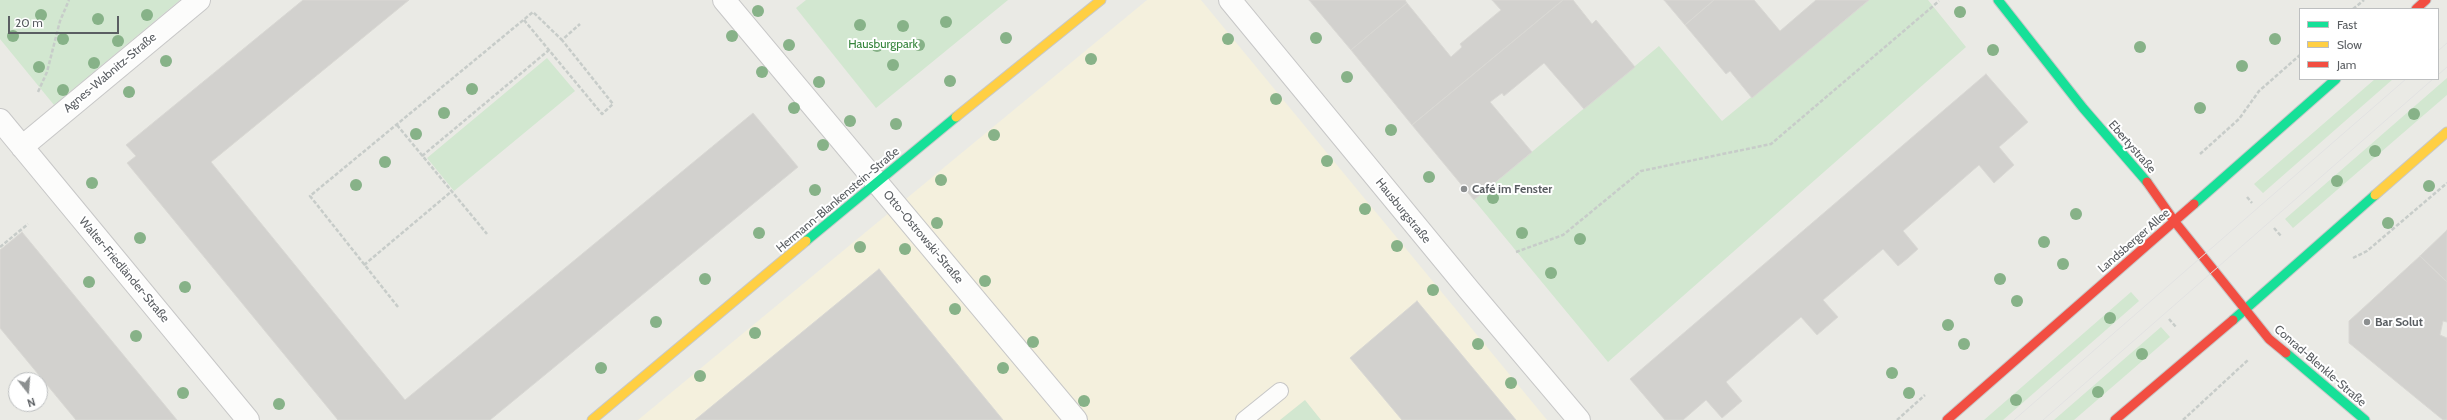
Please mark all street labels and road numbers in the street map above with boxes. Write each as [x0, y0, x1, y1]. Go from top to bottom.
street label: Agnes-Wabnitz-Straße [61, 30, 159, 116]
street label: Ebertystraße [2105, 118, 2159, 176]
street label: Hermann-Blankenstein-Straße [774, 144, 902, 256]
street label: Hausburgstraße [1372, 176, 1434, 246]
street label: Otto-Ostrowski-Straße [880, 187, 966, 287]
street label: Landsberger Allee [2095, 206, 2173, 276]
street label: Walter-Friedländer-Straße [76, 214, 172, 326]
street label: Conrad-Blenkle-Straße [2271, 322, 2369, 410]

